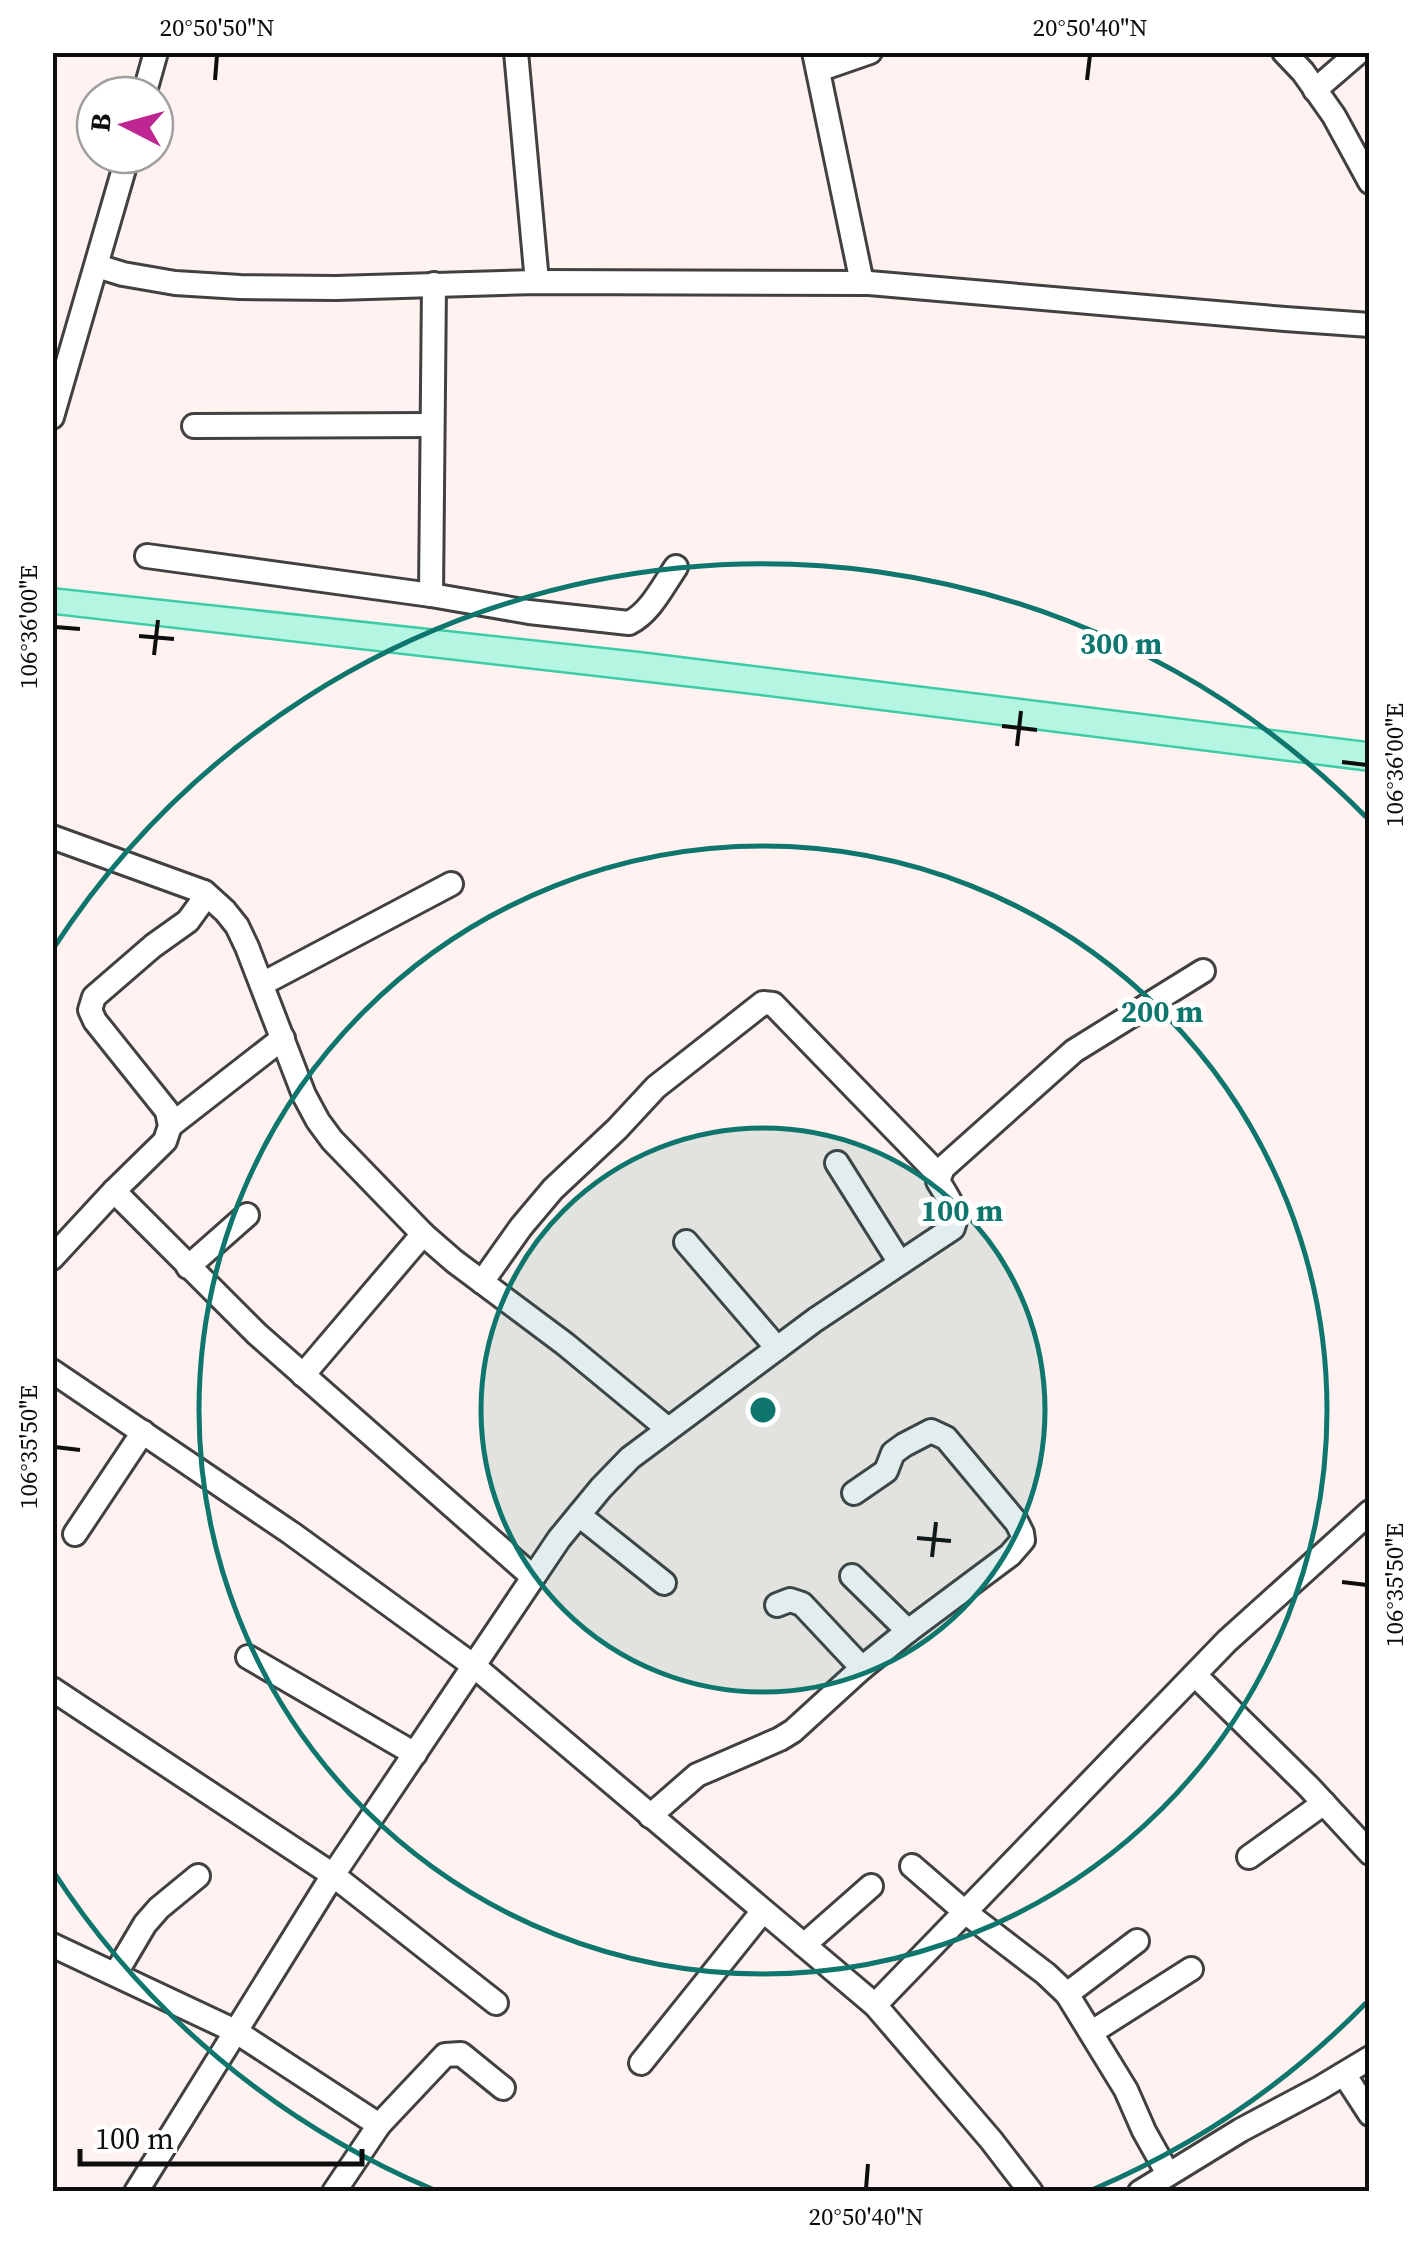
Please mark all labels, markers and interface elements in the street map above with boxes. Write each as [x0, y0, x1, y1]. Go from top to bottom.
text: 20°50'50"N [159, 10, 275, 44]
text: 20°50'40"N [1032, 10, 1148, 44]
north arrow [75, 75, 175, 175]
text: B [80, 111, 120, 133]
text: 106°36'00"E [11, 565, 45, 689]
text: 300 m [1080, 623, 1162, 664]
text: 106°36'00"E [1377, 703, 1411, 827]
text: 200 m [1121, 991, 1203, 1032]
text: 100 m [921, 1190, 1003, 1231]
text: 106°35'50"E [11, 1385, 45, 1509]
centre of rings [745, 1392, 781, 1428]
text: 106°35'50"E [1377, 1523, 1411, 1647]
scale bar [80, 2104, 362, 2166]
text: 100 m [95, 2118, 174, 2159]
text: 20°50'40"N [808, 2199, 924, 2233]

